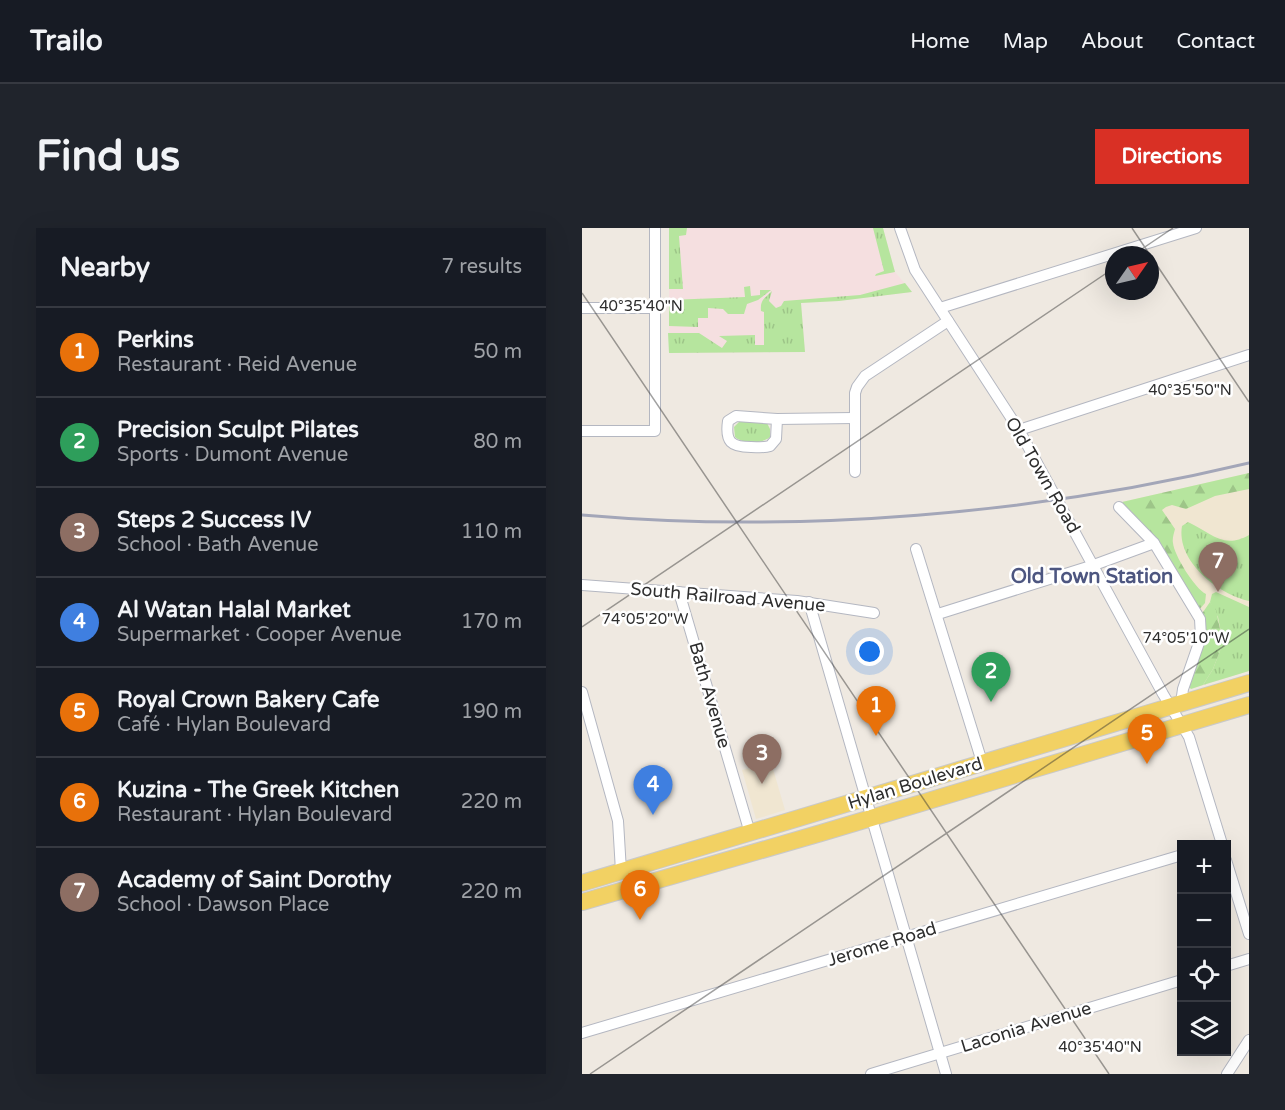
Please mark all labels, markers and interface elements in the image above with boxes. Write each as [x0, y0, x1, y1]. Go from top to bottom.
text: Trailo [30, 24, 103, 58]
text: Home [910, 29, 970, 54]
text: Map [1003, 29, 1048, 54]
text: About [1081, 29, 1143, 54]
text: Contact [1176, 29, 1255, 54]
button: Directions [1095, 129, 1249, 184]
text: Find us [36, 131, 180, 182]
north arrow [1105, 246, 1159, 300]
text: Nearby [60, 252, 150, 283]
text: 7 results [442, 255, 522, 279]
text: 40°35'40"N [599, 297, 683, 315]
text: Perkins [117, 327, 194, 353]
text: 1 [73, 340, 86, 364]
text: 50 m [473, 340, 522, 364]
text: Restaurant · Reid Avenue [117, 353, 357, 377]
text: 40°35'50"N [1148, 381, 1232, 399]
street label: Old Town Road [1001, 413, 1085, 537]
text: Precision Sculpt Pilates [117, 417, 359, 443]
text: 2 [73, 430, 86, 454]
text: 80 m [473, 430, 522, 454]
text: Sports · Dumont Avenue [117, 443, 348, 467]
text: Steps 2 Success IV [117, 507, 311, 533]
text: 3 [73, 520, 86, 544]
text: 110 m [461, 520, 522, 544]
text: School · Bath Avenue [117, 533, 319, 557]
pin: 7 [1198, 542, 1238, 592]
district label: Old Town Station [1011, 565, 1173, 589]
street label: South Railroad Avenue [630, 578, 826, 616]
text: Al Watan Halal Market [117, 597, 351, 623]
text: 4 [73, 610, 86, 634]
text: 170 m [461, 610, 522, 634]
text: 74°05'20"W [602, 610, 688, 628]
text: Supermarket · Cooper Avenue [117, 623, 402, 647]
text: 74°05'10"W [1143, 629, 1229, 647]
your location [855, 637, 884, 666]
street label: Bath Avenue [684, 639, 736, 751]
pin: 2 [972, 652, 1010, 702]
pin: 1 [856, 686, 896, 736]
text: Royal Crown Bakery Cafe [117, 687, 380, 713]
text: 5 [73, 700, 86, 724]
text: 190 m [461, 700, 522, 724]
text: Café · Hylan Boulevard [117, 713, 331, 737]
pin: 5 [1128, 714, 1166, 764]
pin: 3 [742, 734, 782, 784]
street label: Hylan Boulevard [845, 752, 985, 814]
pin: 4 [634, 766, 672, 815]
text: Kuzina - The Greek Kitchen [117, 777, 399, 803]
text: 6 [73, 790, 86, 814]
text: 220 m [461, 790, 522, 814]
text: Restaurant · Hylan Boulevard [117, 803, 392, 827]
map controls [1177, 840, 1231, 1056]
button: + [1177, 840, 1231, 894]
text: Academy of Saint Dorothy [117, 867, 391, 893]
pin: 6 [620, 870, 660, 920]
text: 7 [73, 880, 86, 904]
text: 220 m [461, 880, 522, 904]
text: School · Dawson Place [117, 893, 329, 917]
button: − [1177, 894, 1231, 948]
street label: Jerome Road [825, 917, 939, 971]
button: locate [1177, 948, 1231, 1002]
street label: Laconia Avenue [958, 997, 1094, 1057]
button: layers [1177, 1002, 1231, 1056]
text: 40°35'40"N [1058, 1038, 1142, 1056]

